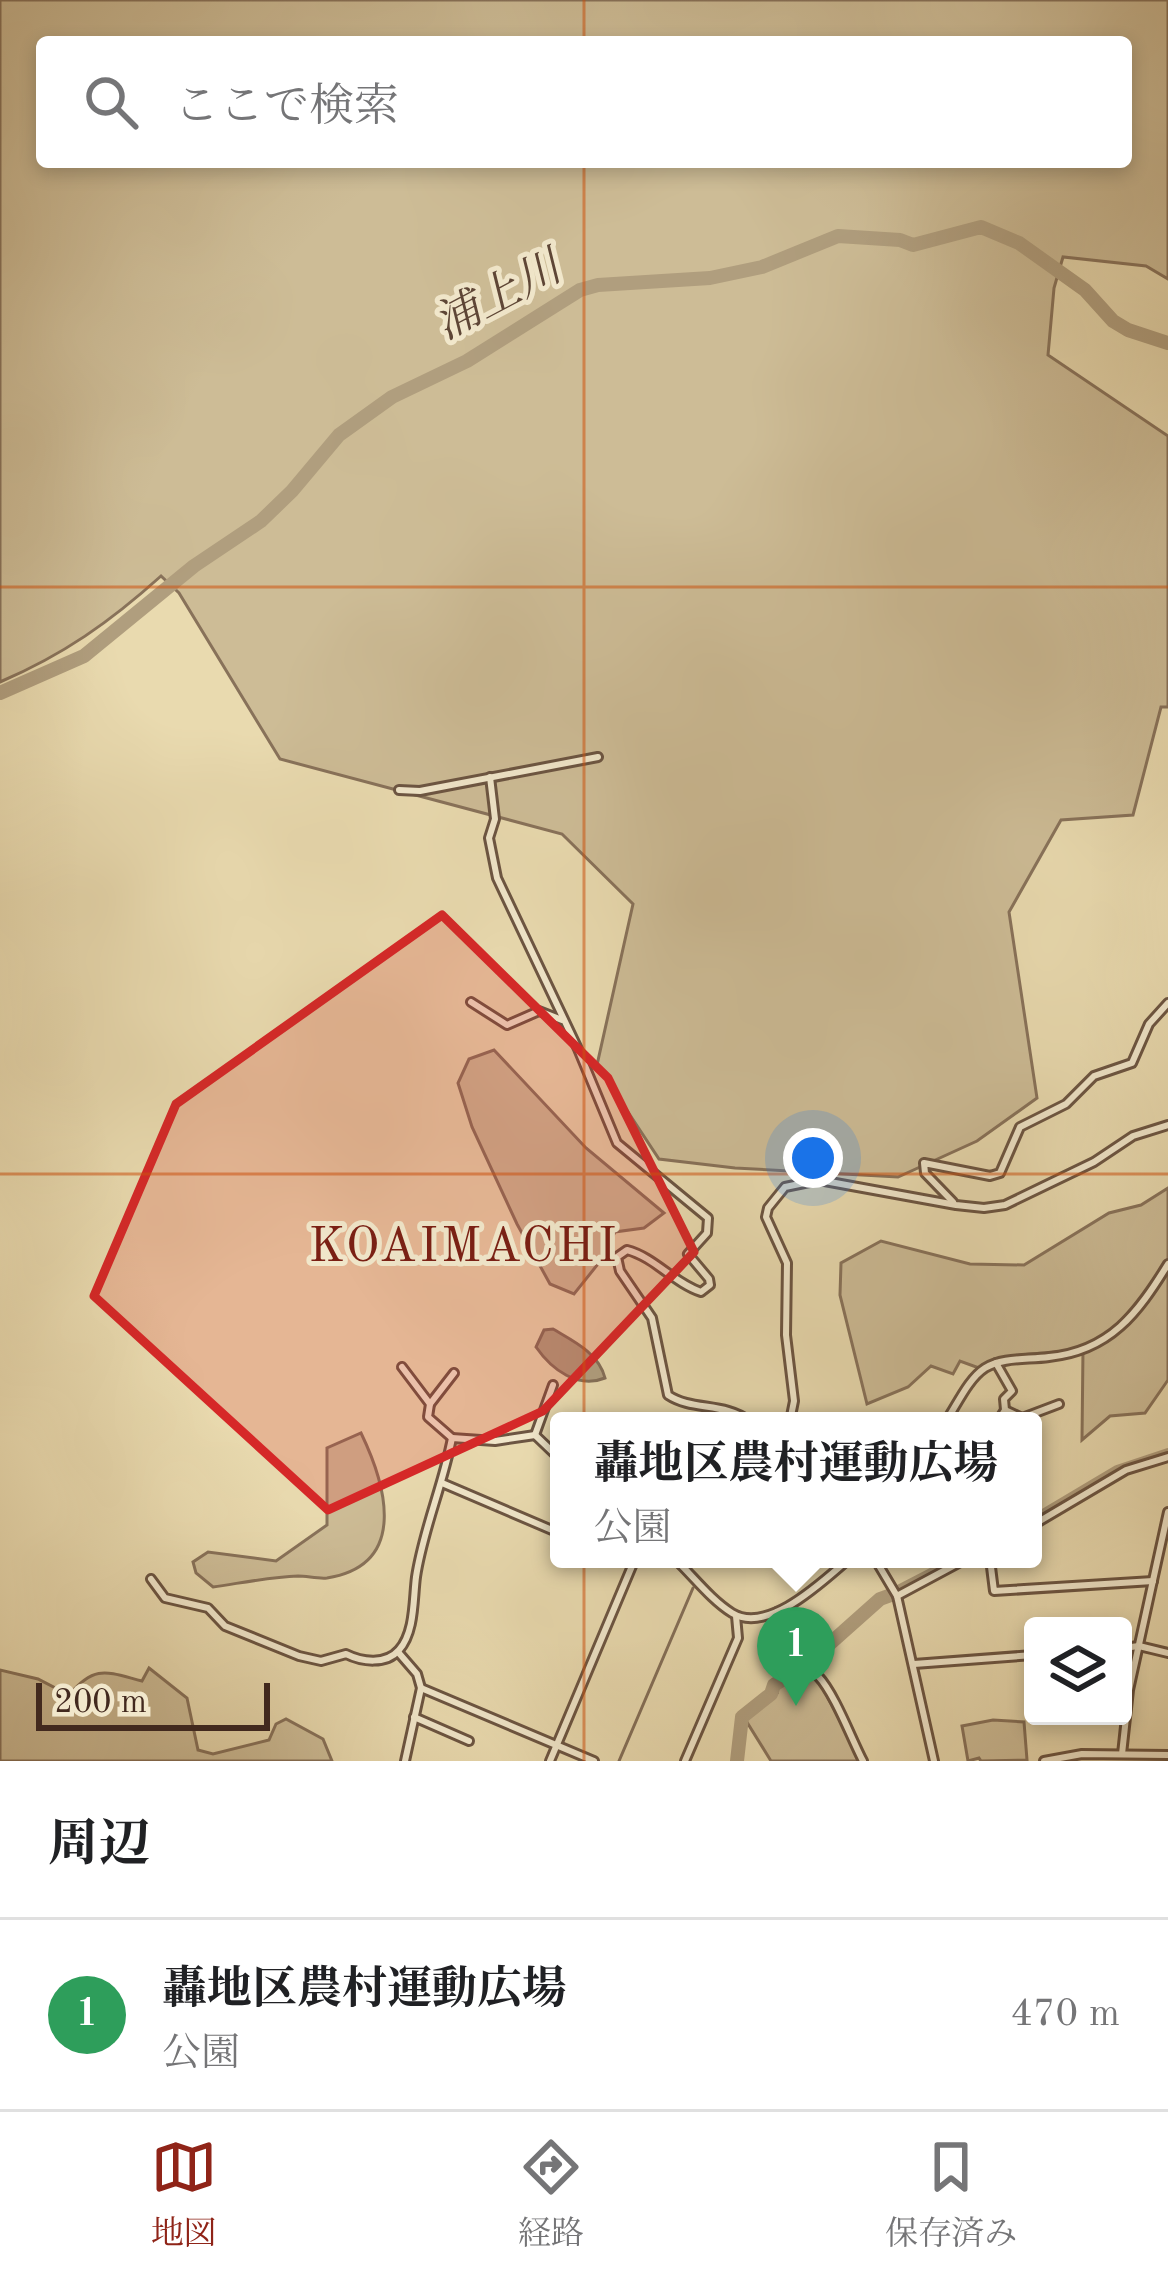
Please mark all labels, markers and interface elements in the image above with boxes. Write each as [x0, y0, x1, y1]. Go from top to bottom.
search box [36, 36, 1132, 168]
icon: search [78, 69, 144, 135]
text: ここで検索 [174, 86, 399, 131]
water label: 浦上川 [427, 241, 574, 350]
your location [783, 1128, 843, 1188]
district label: KOAIMACHI [308, 1224, 620, 1272]
popup [550, 1412, 1042, 1568]
text: 轟地区農村運動広場 [593, 1444, 999, 1489]
text: 公園 [593, 1510, 672, 1549]
pin: 1 [757, 1607, 835, 1706]
map controls [1024, 1617, 1132, 1725]
button: layers [1024, 1617, 1132, 1725]
scale bar [36, 1677, 270, 1730]
text: 200 m [54, 1687, 147, 1720]
text: 周辺 [48, 1821, 150, 1872]
text: 轟地区農村運動広場 [162, 1969, 567, 2014]
text: 1 [76, 1995, 98, 2034]
text: 470 m [1010, 1995, 1120, 2034]
text: 公園 [162, 2035, 240, 2074]
tab: 地図 [151, 2134, 217, 2256]
tab: 経路 [518, 2134, 584, 2256]
tab: 保存済み [885, 2134, 1017, 2256]

